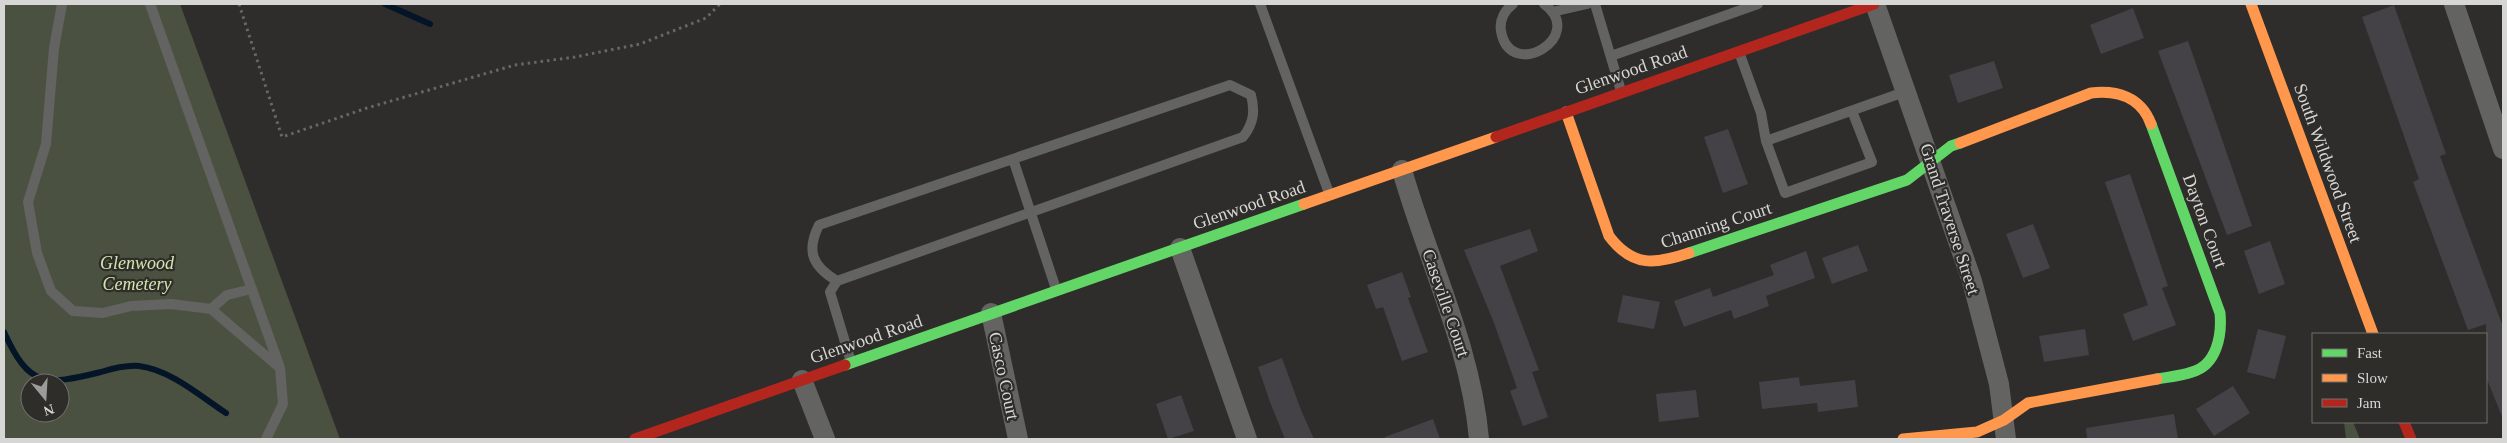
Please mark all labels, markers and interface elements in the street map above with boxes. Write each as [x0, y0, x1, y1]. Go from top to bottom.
street label: Glenwood Road [1572, 41, 1690, 99]
street label: South Wildwood Street [2290, 81, 2366, 245]
street label: Grand Traverse Street [1916, 141, 1984, 297]
street label: Dayton Court [2179, 171, 2231, 271]
street label: Glenwood Road [1190, 176, 1308, 234]
street label: Channing Court [1658, 198, 1774, 252]
street label: Caseville Court [1418, 247, 1474, 359]
park label: Glenwood Cemetery [100, 253, 175, 294]
street label: Glenwood Road [807, 310, 925, 368]
street label: Casco Court [985, 330, 1023, 422]
legend [2312, 333, 2487, 423]
text: Fast [2357, 345, 2383, 361]
text: Slow [2357, 370, 2388, 386]
north arrow [20, 373, 70, 423]
text: Jam [2357, 395, 2381, 411]
text: N [42, 401, 56, 419]

